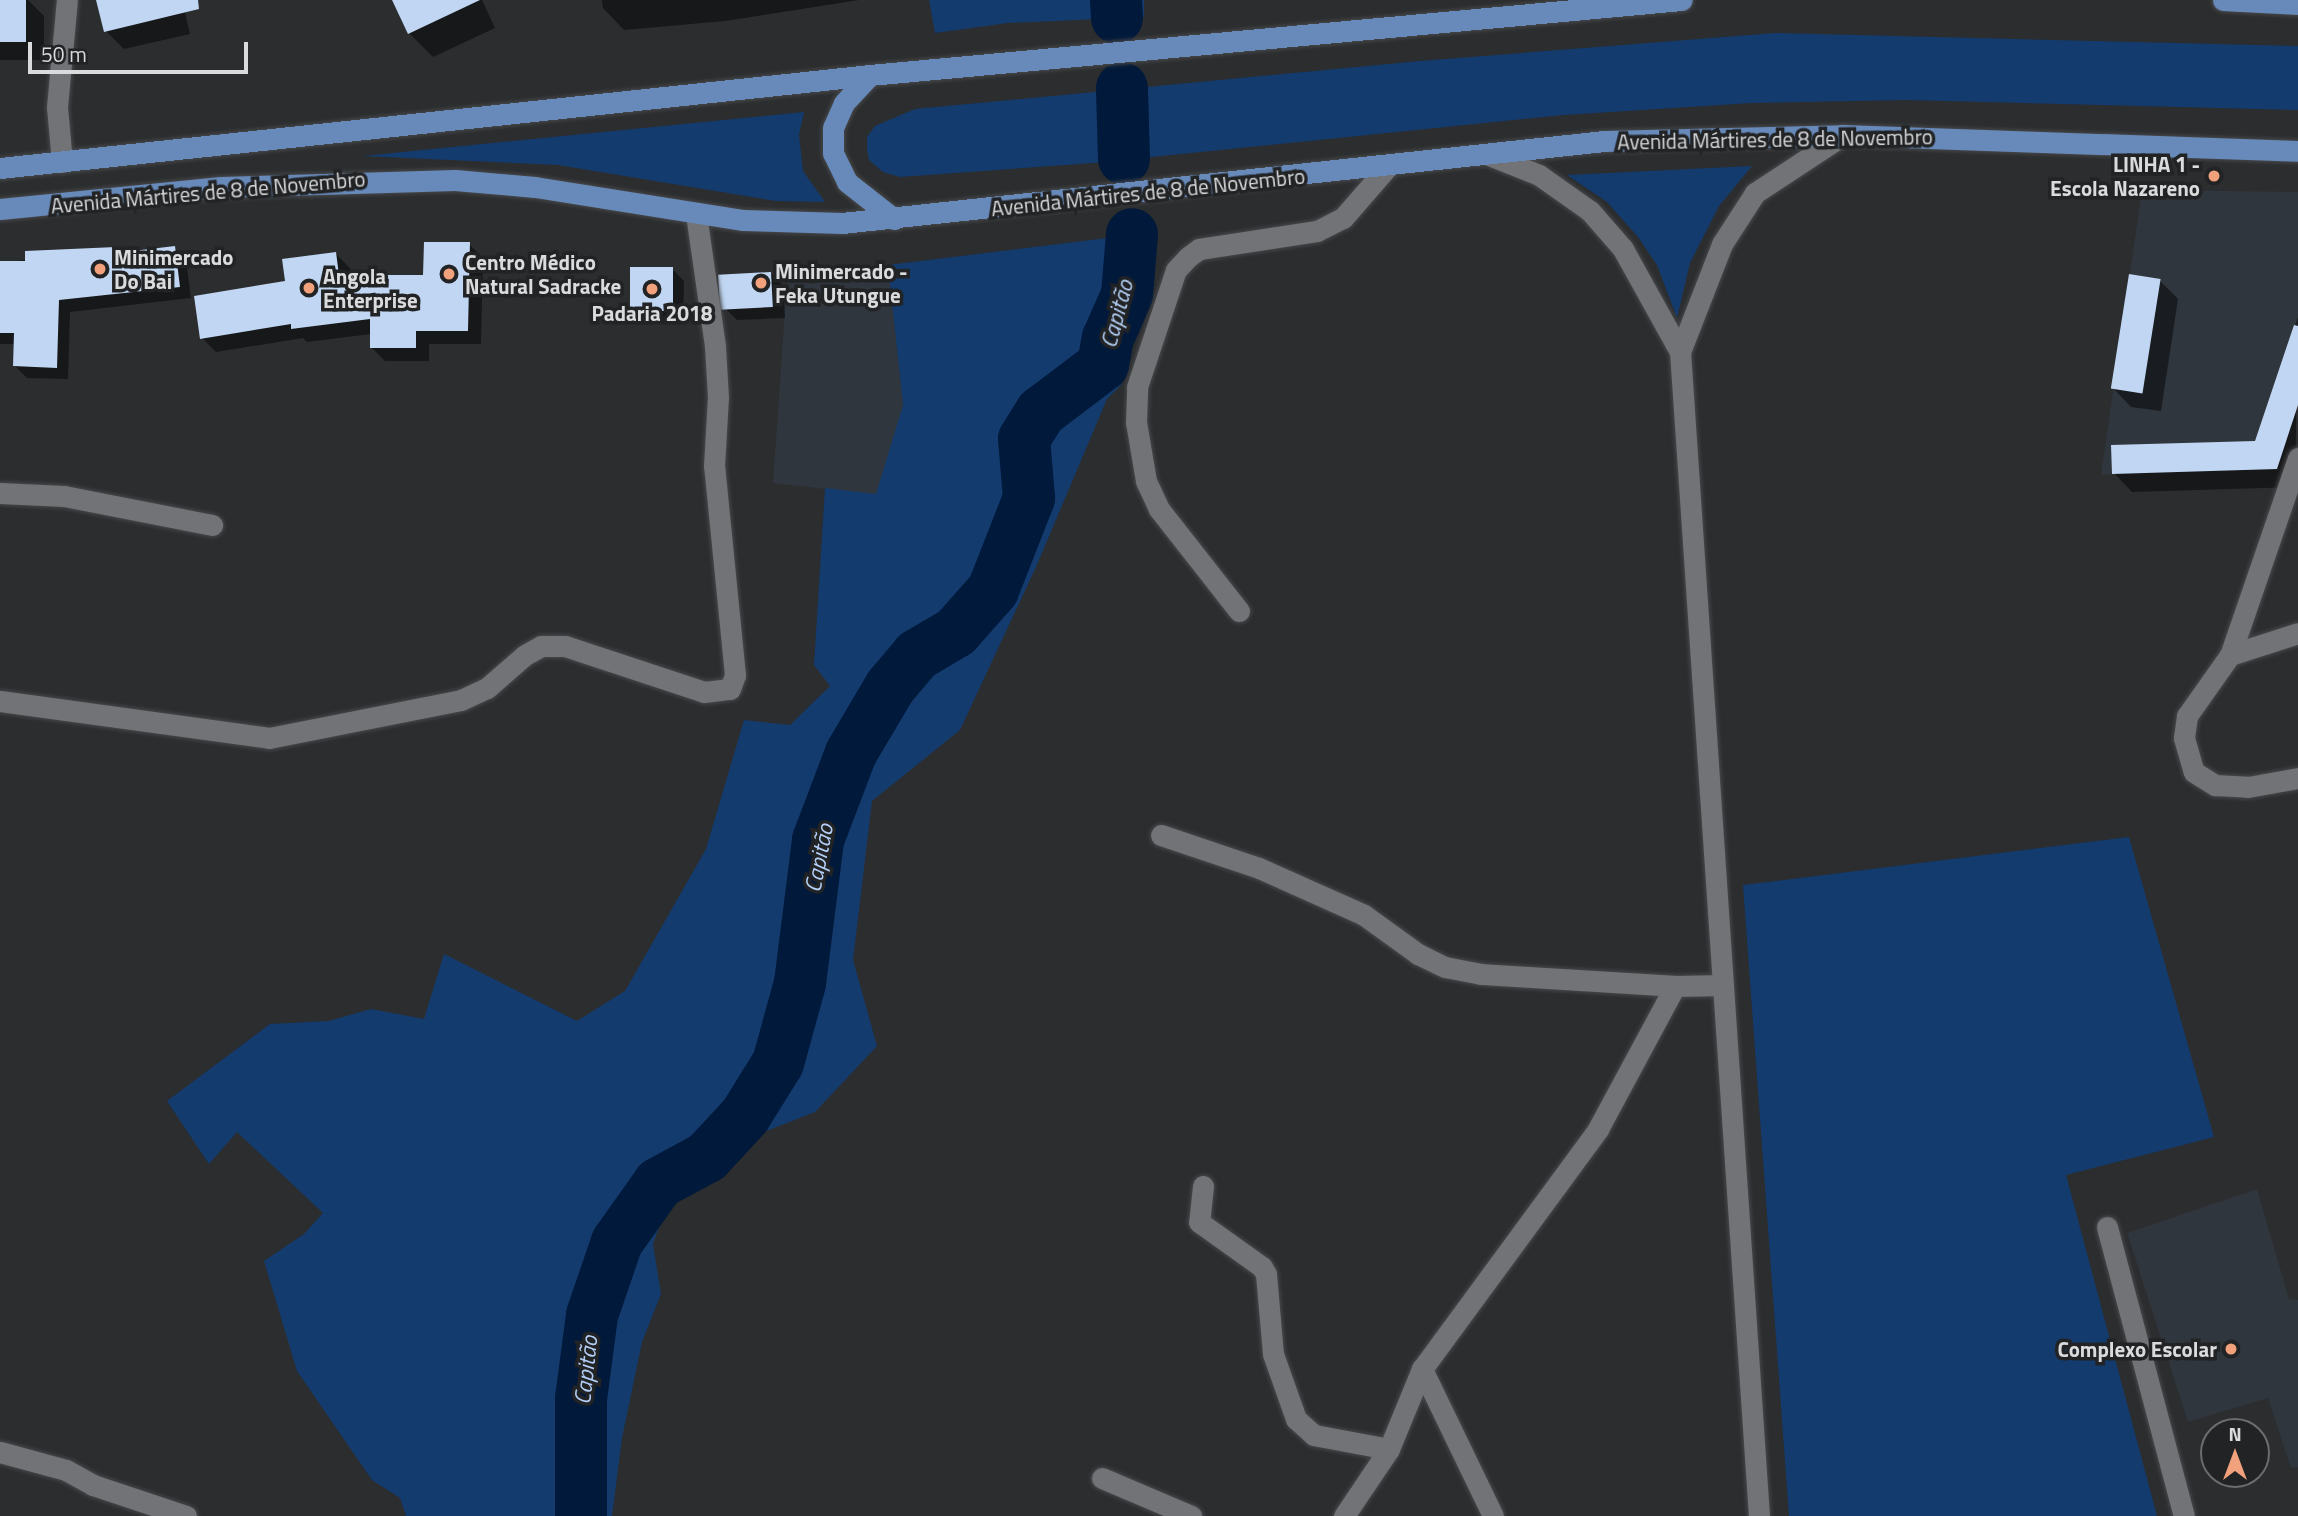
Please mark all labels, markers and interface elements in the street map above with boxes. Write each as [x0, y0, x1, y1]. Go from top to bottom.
scale bar [32, 28, 252, 72]
text: 50 m [41, 38, 87, 70]
street label: Avenida Mártires de 8 de Novembro [1617, 124, 1933, 154]
place label: LINHA 1 - Escola Nazareno [2050, 151, 2200, 201]
street label: Avenida Mártires de 8 de Novembro [990, 163, 1306, 221]
street label: Avenida Mártires de 8 de Novembro [50, 166, 366, 218]
marker: LINHA 1 - Escola Nazareno [2206, 168, 2222, 184]
place label: Minimercado Do Bai [114, 244, 233, 294]
place label: Centro Médico Natural Sadracke [465, 249, 621, 299]
place label: Minimercado - Feka Utungue [775, 258, 908, 308]
marker: Minimercado Do Bai [92, 261, 108, 277]
place label: Angola Enterprise [323, 263, 418, 313]
marker: Centro Médico Natural Sadracke [439, 264, 459, 284]
marker: Minimercado - Feka Utungue [753, 275, 769, 291]
water label: Capitão [1095, 277, 1139, 351]
marker: Angola Enterprise [301, 280, 317, 296]
marker: Padaria 2018 [644, 281, 660, 297]
place label: Padaria 2018 [592, 300, 712, 326]
water label: Capitão [799, 821, 839, 895]
water label: Capitão [569, 1334, 603, 1406]
place label: Complexo Escolar [2057, 1336, 2217, 1362]
marker: Complexo Escolar [2223, 1341, 2239, 1357]
north arrow [2200, 1418, 2270, 1488]
text: N [2228, 1419, 2242, 1448]

